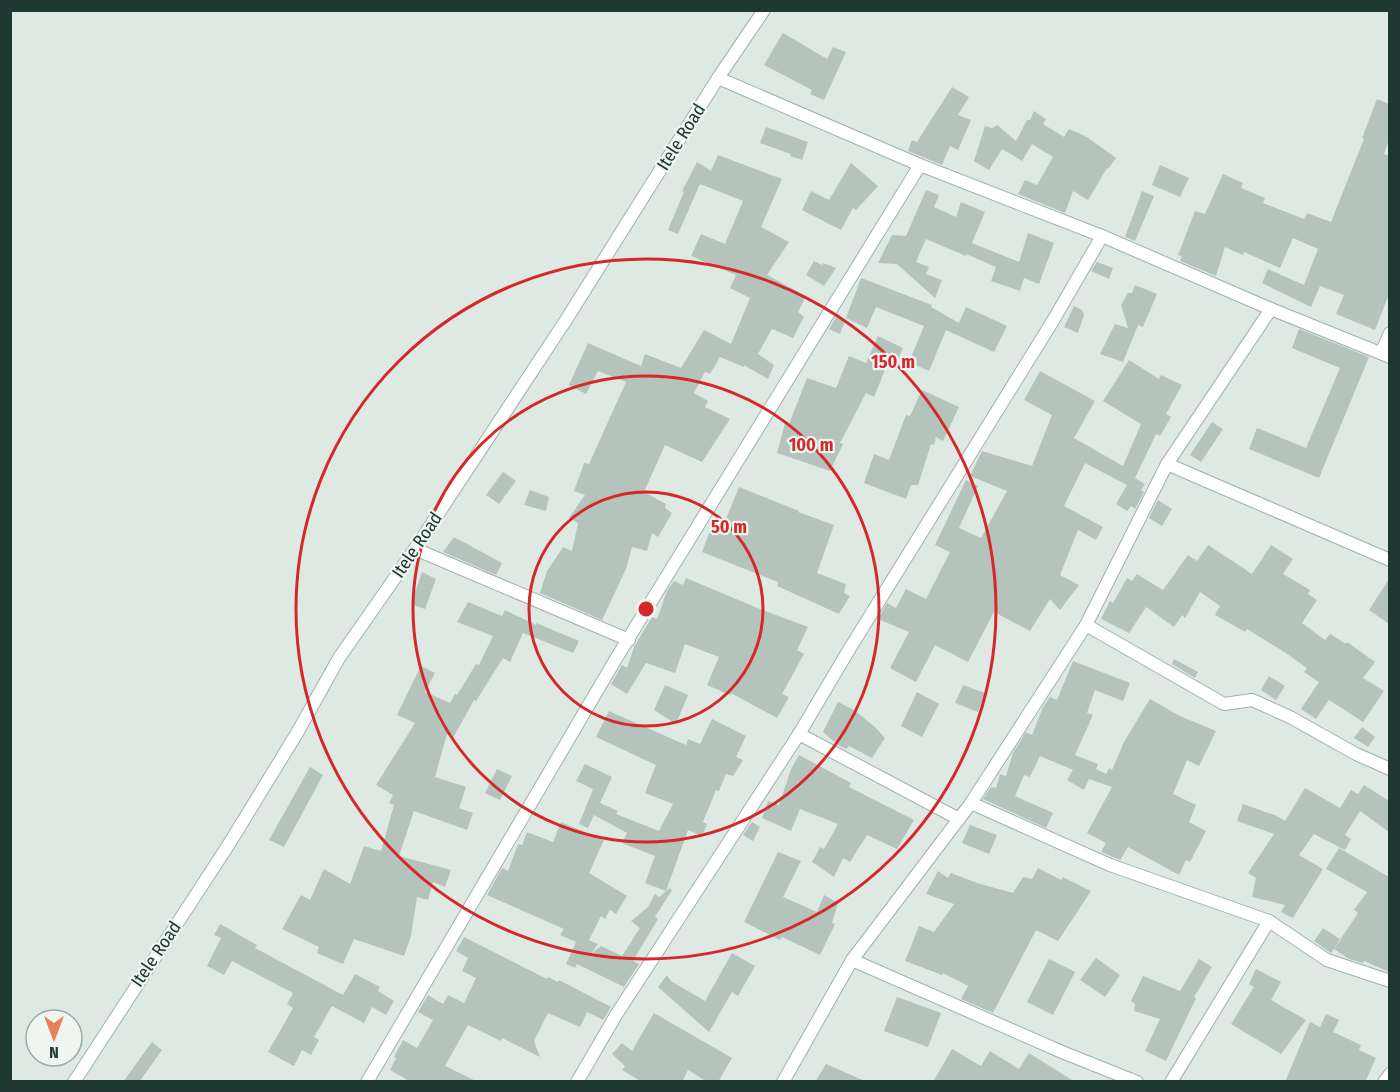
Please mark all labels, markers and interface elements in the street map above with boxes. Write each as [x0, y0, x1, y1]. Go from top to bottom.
street label: Itele Road [652, 100, 710, 174]
text: 150 m [871, 351, 915, 373]
text: 100 m [789, 434, 833, 456]
street label: Itele Road [387, 508, 447, 582]
text: 50 m [711, 516, 747, 538]
centre of rings [636, 599, 656, 619]
street label: Itele Road [126, 917, 186, 991]
north arrow [24, 1008, 84, 1068]
text: N [49, 1043, 59, 1062]

